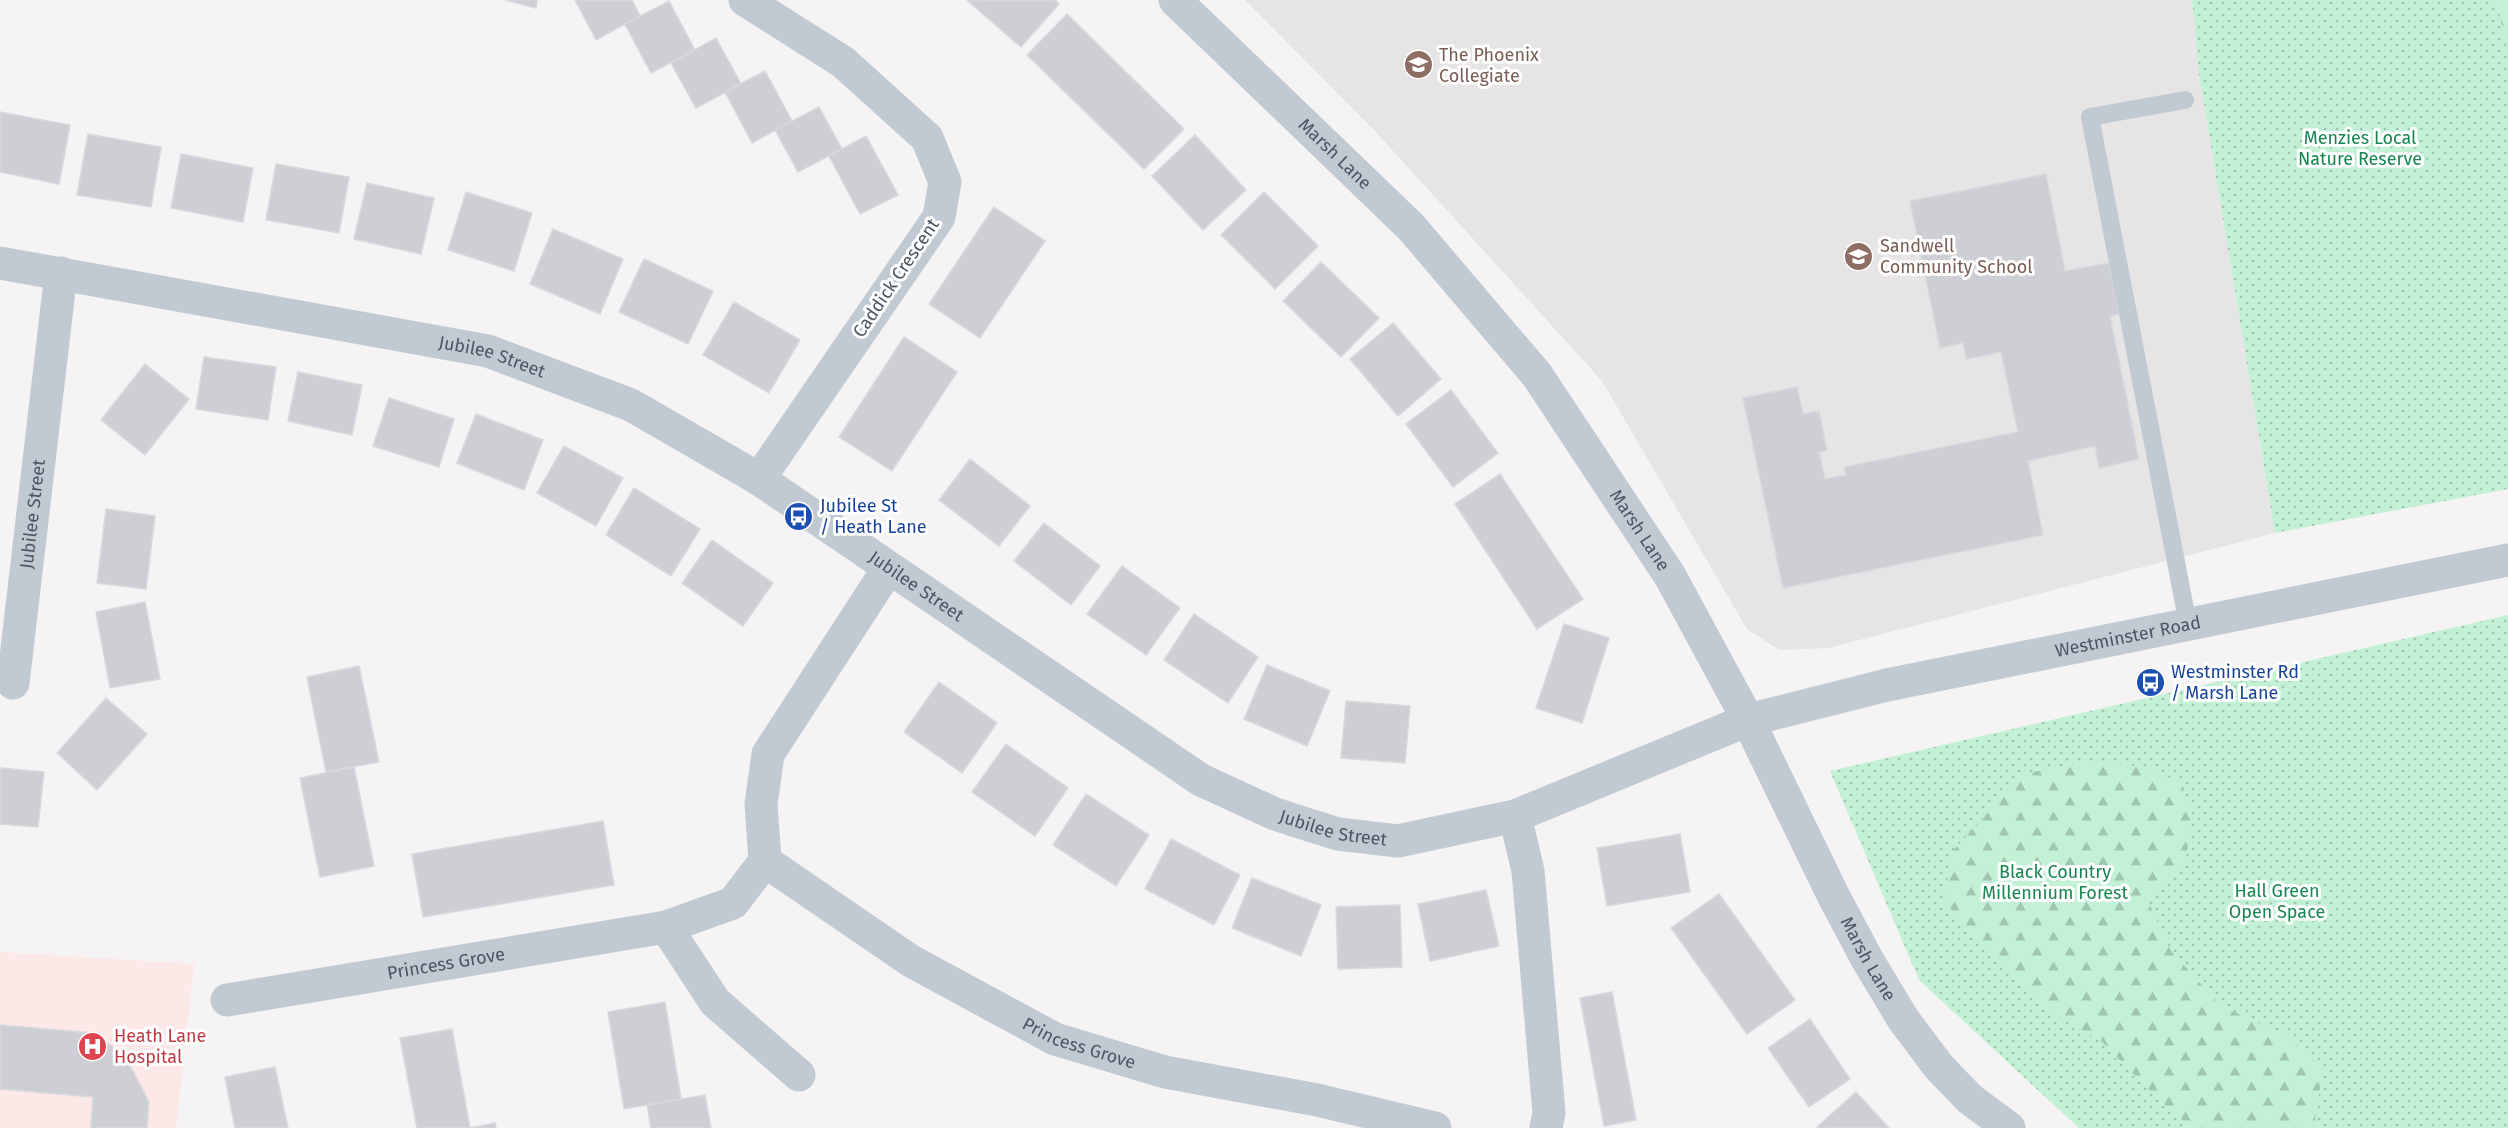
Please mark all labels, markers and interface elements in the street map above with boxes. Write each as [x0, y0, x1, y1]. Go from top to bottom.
place label: The Phoenix Collegiate [1439, 44, 1539, 87]
school or university icon: The Phoenix Collegiate [1402, 49, 1434, 81]
street label: Marsh Lane [1294, 114, 1376, 194]
park label: Menzies Local Nature Reserve [2298, 127, 2422, 170]
street label: Caddick Crescent [848, 214, 944, 342]
place label: Sandwell Community School [1880, 235, 2032, 278]
school or university icon: Sandwell Community School [1843, 240, 1875, 272]
street label: Jubilee Street [437, 331, 549, 383]
street label: Jubilee Street [15, 458, 50, 570]
street label: Marsh Lane [1605, 485, 1675, 575]
place label: Jubilee St / Heath Lane [820, 495, 927, 538]
bus stop icon: Jubilee St / Heath Lane [783, 500, 815, 532]
street label: Jubilee Street [865, 546, 969, 627]
street label: Westminster Road [2053, 611, 2203, 662]
place label: Westminster Rd / Marsh Lane [2171, 661, 2299, 704]
bus stop icon: Westminster Rd / Marsh Lane [2134, 666, 2166, 698]
street label: Jubilee Street [1276, 805, 1389, 851]
park label: Black Country Millennium Forest [1982, 861, 2129, 904]
park label: Hall Green Open Space [2229, 880, 2325, 923]
street label: Marsh Lane [1836, 913, 1901, 1005]
street label: Princess Grove [385, 943, 507, 984]
street label: Princess Grove [1019, 1012, 1138, 1074]
place label: Heath Lane Hospital [114, 1025, 206, 1068]
hospital icon: Heath Lane Hospital [77, 1030, 109, 1062]

